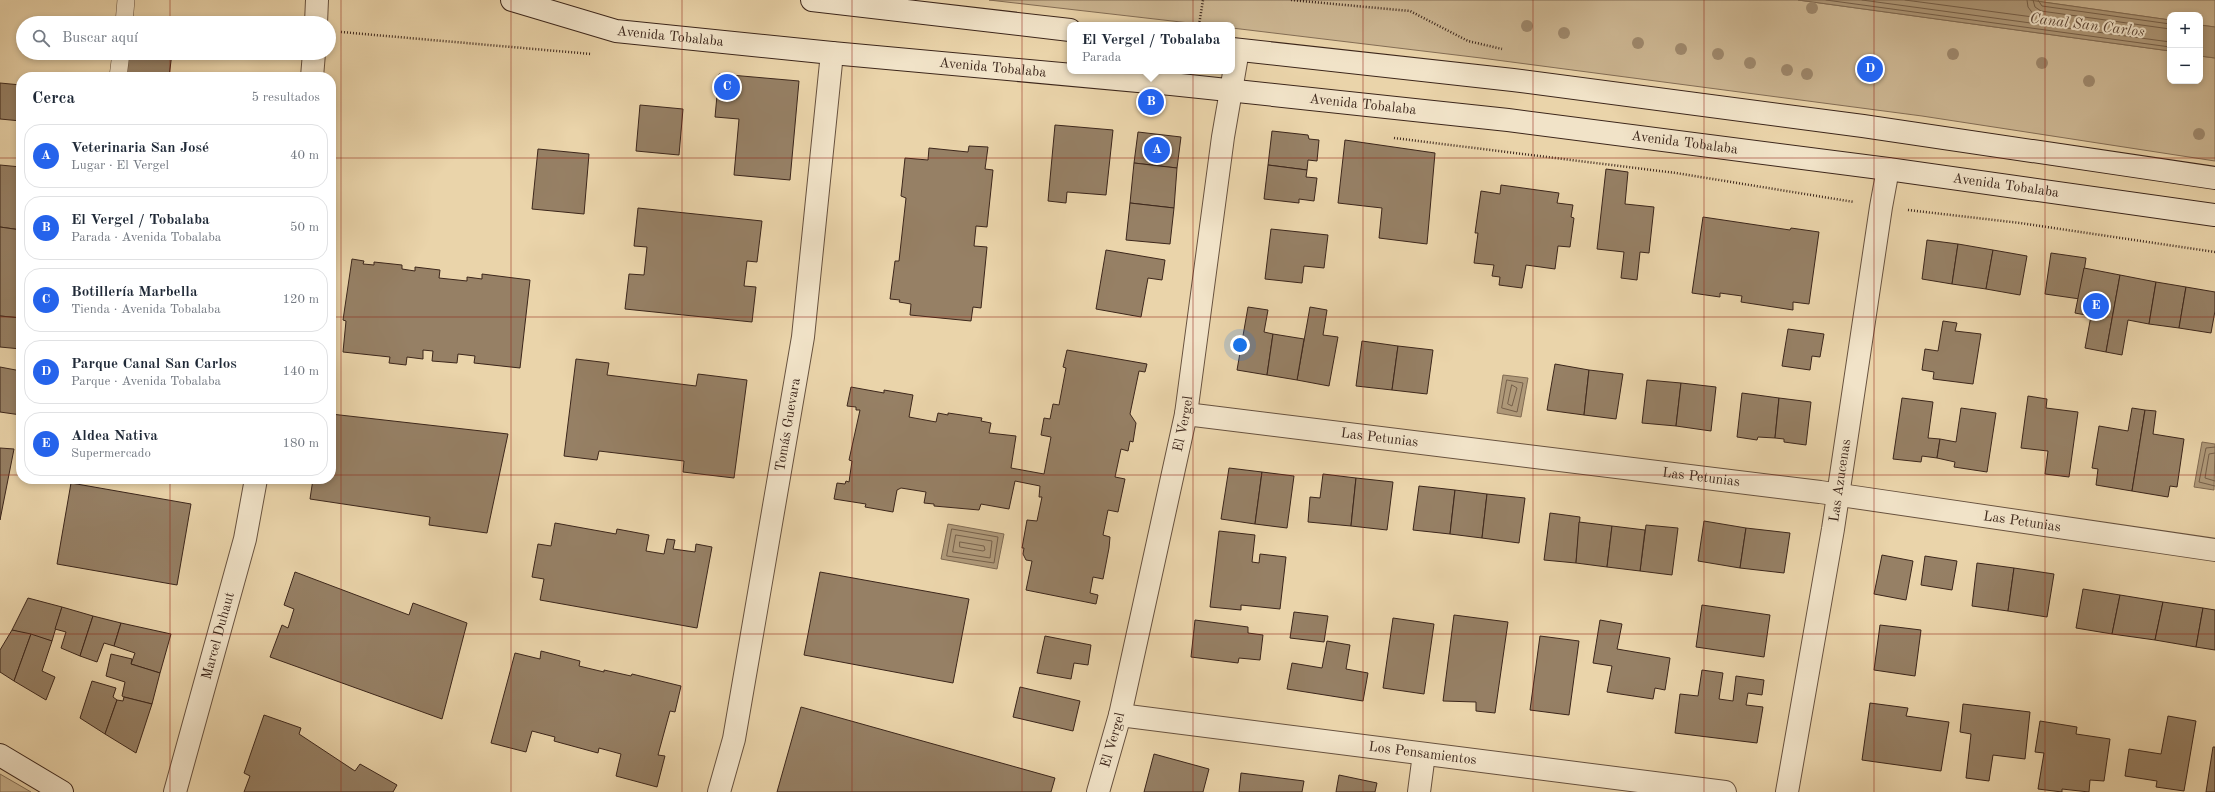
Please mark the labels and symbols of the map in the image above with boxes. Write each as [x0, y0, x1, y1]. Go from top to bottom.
water label: Canal San Carlos [2029, 12, 2145, 40]
street label: Avenida Tobalaba [616, 24, 724, 49]
pin: D [1857, 54, 1883, 84]
street label: Avenida Tobalaba [939, 56, 1047, 80]
pin: C [714, 72, 740, 102]
pin: B [1138, 87, 1164, 117]
street label: Avenida Tobalaba [1309, 92, 1417, 117]
street label: Avenida Tobalaba [1630, 129, 1739, 157]
pin: A [1144, 135, 1170, 165]
street label: Avenida Tobalaba [1952, 171, 2060, 200]
pin: E [2083, 291, 2109, 321]
your location [1230, 335, 1250, 355]
street label: Tomás Guevara [773, 377, 803, 473]
street label: El Vergel [1171, 395, 1195, 453]
street label: Las Petunias [1340, 426, 1419, 450]
street label: Las Azucenas [1827, 438, 1853, 523]
street label: Las Petunias [1661, 466, 1741, 489]
street label: Las Petunias [1982, 509, 2062, 534]
street label: Marcel Duhaut [199, 591, 237, 681]
street label: El Vergel [1098, 711, 1127, 769]
street label: Los Pensamientos [1368, 740, 1478, 767]

